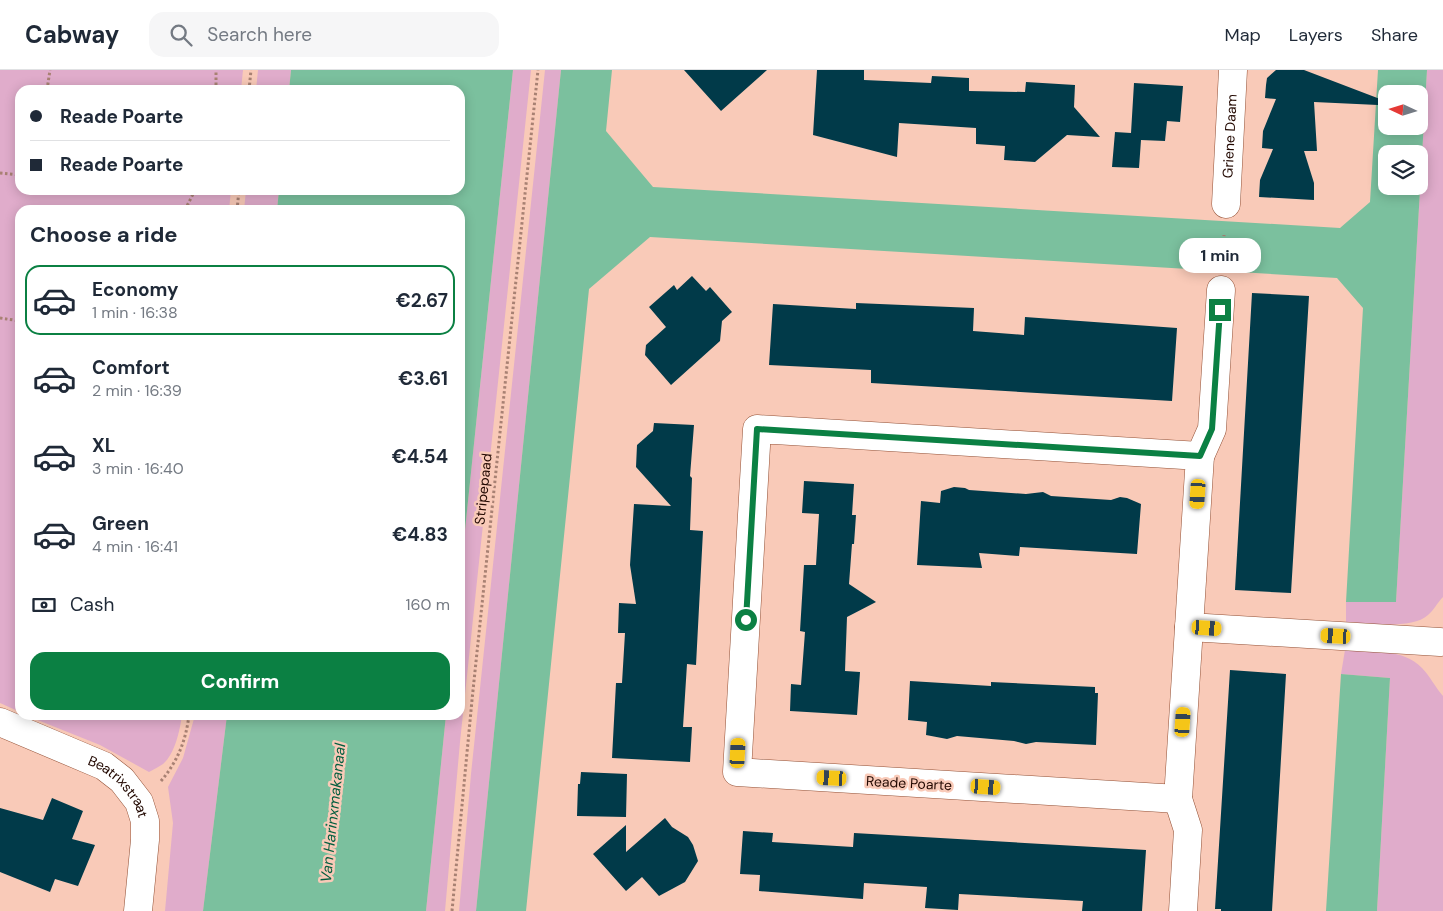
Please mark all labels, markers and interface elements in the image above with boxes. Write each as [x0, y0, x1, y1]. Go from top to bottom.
search box [149, 12, 499, 57]
text: Cabway [25, 19, 119, 50]
icon: search [167, 21, 195, 49]
text: Search here [207, 22, 312, 47]
text: Map [1225, 23, 1261, 47]
text: Layers [1289, 23, 1343, 47]
text: Share [1371, 23, 1418, 47]
north arrow [1378, 85, 1428, 135]
map controls [1378, 85, 1428, 195]
street label: Griene Daam [1218, 94, 1241, 179]
text: Reade Poarte [60, 104, 183, 129]
button: layers [1378, 145, 1428, 195]
text: Reade Poarte [60, 152, 183, 177]
text: Choose a ride [30, 220, 178, 249]
callout: 1 min [1179, 238, 1261, 272]
text: 1 min [1201, 245, 1239, 266]
text: Economy [92, 277, 179, 302]
icon: car [32, 278, 77, 323]
text: €2.67 [396, 288, 448, 313]
route end [1209, 299, 1231, 321]
text: 1 min · 16:38 [92, 302, 178, 323]
text: Comfort [92, 355, 170, 380]
icon: car [32, 356, 77, 401]
text: €3.61 [398, 366, 448, 391]
text: 2 min · 16:39 [92, 380, 182, 401]
text: XL [92, 433, 115, 458]
icon: car [32, 434, 77, 479]
text: €4.54 [392, 444, 448, 469]
street label: Stripepaad [470, 452, 496, 526]
text: 3 min · 16:40 [92, 458, 184, 479]
car [1189, 479, 1206, 509]
text: Green [92, 511, 149, 536]
icon: car [32, 512, 77, 557]
text: €4.83 [392, 522, 448, 547]
text: 4 min · 16:41 [92, 536, 178, 557]
icon: cash [30, 591, 58, 619]
text: Cash [70, 592, 114, 617]
text: 160 m [406, 594, 450, 615]
route start [735, 609, 757, 631]
car [1191, 619, 1222, 637]
car [1320, 628, 1351, 644]
button: Confirm [30, 652, 450, 710]
car [1174, 707, 1191, 737]
car [729, 738, 746, 768]
water label: Van Harinxmakanaal [316, 742, 350, 884]
street label: Beatrixstraat [85, 751, 152, 820]
car [816, 770, 847, 786]
street label: Reade Poarte [866, 772, 952, 794]
car [970, 778, 1001, 796]

